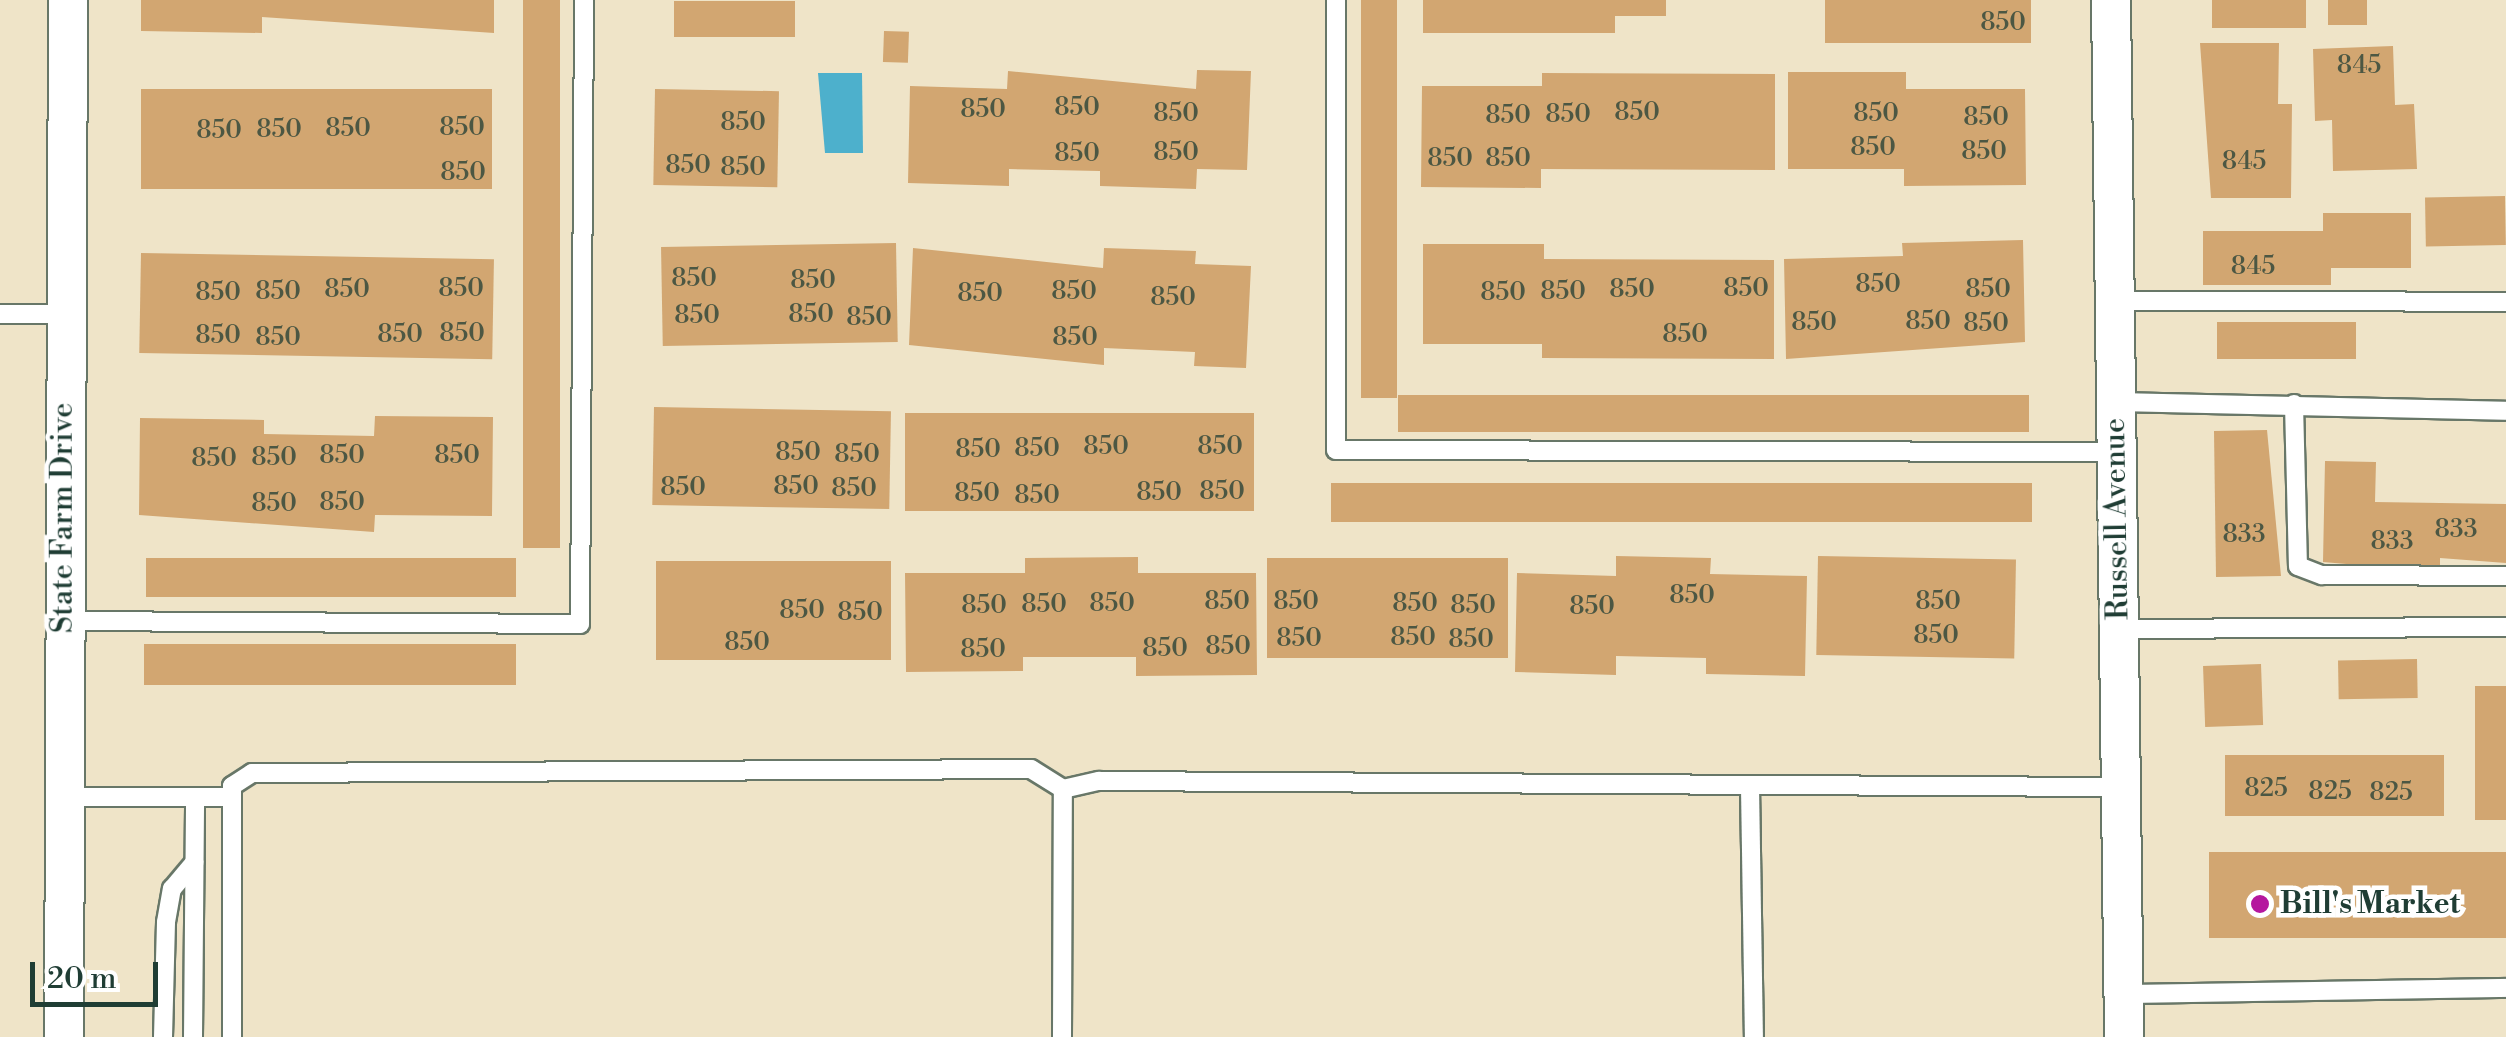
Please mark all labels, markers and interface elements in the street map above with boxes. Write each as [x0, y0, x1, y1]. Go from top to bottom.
house number: 850 [1980, 8, 2026, 38]
house number: 845 [2337, 51, 2381, 81]
house number: 850 [1054, 93, 1100, 123]
house number: 850 [960, 95, 1006, 125]
house number: 850 [1614, 98, 1660, 128]
house number: 850 [1153, 99, 1199, 129]
house number: 850 [1853, 99, 1899, 129]
house number: 850 [1545, 100, 1591, 130]
house number: 850 [1485, 101, 1531, 131]
house number: 850 [1963, 103, 2009, 133]
house number: 850 [720, 108, 766, 138]
house number: 850 [439, 113, 485, 143]
house number: 850 [325, 114, 371, 144]
house number: 850 [256, 115, 302, 145]
house number: 850 [196, 116, 242, 146]
house number: 850 [1850, 133, 1896, 163]
house number: 850 [1961, 137, 2007, 167]
house number: 850 [1153, 138, 1199, 168]
house number: 850 [1054, 139, 1100, 169]
house number: 850 [1427, 144, 1473, 174]
house number: 850 [1485, 144, 1531, 174]
house number: 845 [2222, 147, 2266, 177]
house number: 850 [665, 151, 711, 181]
house number: 850 [720, 153, 766, 183]
house number: 850 [440, 158, 486, 188]
house number: 845 [2231, 252, 2275, 282]
house number: 850 [671, 264, 717, 294]
house number: 850 [790, 266, 836, 296]
house number: 850 [1855, 270, 1901, 300]
house number: 850 [438, 274, 484, 304]
house number: 850 [1723, 274, 1769, 304]
house number: 850 [324, 275, 370, 305]
house number: 850 [1609, 275, 1655, 305]
house number: 850 [1965, 275, 2011, 305]
house number: 850 [255, 277, 301, 307]
house number: 850 [1051, 277, 1097, 307]
house number: 850 [1540, 277, 1586, 307]
house number: 850 [195, 278, 241, 308]
house number: 850 [1480, 278, 1526, 308]
house number: 850 [957, 279, 1003, 309]
house number: 850 [1150, 283, 1196, 313]
house number: 850 [788, 300, 834, 330]
house number: 850 [674, 301, 720, 331]
house number: 850 [846, 303, 892, 333]
house number: 850 [1905, 307, 1951, 337]
house number: 850 [1791, 308, 1837, 338]
house number: 850 [1963, 309, 2009, 339]
house number: 850 [439, 319, 485, 349]
house number: 850 [377, 320, 423, 350]
house number: 850 [1662, 320, 1708, 350]
house number: 850 [195, 321, 241, 351]
house number: 850 [255, 323, 301, 353]
house number: 850 [1052, 323, 1098, 353]
street label: State Farm Drive [45, 403, 81, 633]
street label: Russell Avenue [2097, 418, 2137, 620]
house number: 850 [1083, 432, 1129, 462]
house number: 850 [1197, 432, 1243, 462]
house number: 850 [1014, 434, 1060, 464]
house number: 850 [955, 435, 1001, 465]
house number: 850 [775, 438, 821, 468]
house number: 850 [834, 440, 880, 470]
house number: 850 [319, 441, 365, 471]
house number: 850 [434, 441, 480, 471]
house number: 850 [251, 443, 297, 473]
house number: 850 [191, 444, 237, 474]
house number: 850 [773, 472, 819, 502]
house number: 850 [660, 473, 706, 503]
house number: 850 [831, 474, 877, 504]
house number: 850 [1199, 477, 1245, 507]
house number: 850 [1136, 478, 1182, 508]
house number: 850 [954, 479, 1000, 509]
house number: 850 [1014, 481, 1060, 511]
house number: 850 [319, 488, 365, 518]
house number: 850 [251, 489, 297, 519]
house number: 833 [2435, 515, 2477, 545]
house number: 833 [2223, 520, 2265, 550]
house number: 833 [2371, 527, 2413, 557]
house number: 850 [1669, 581, 1715, 611]
house number: 850 [1204, 587, 1250, 617]
house number: 850 [1273, 587, 1319, 617]
house number: 850 [1915, 587, 1961, 617]
house number: 850 [1089, 589, 1135, 619]
house number: 850 [1392, 589, 1438, 619]
house number: 850 [1021, 590, 1067, 620]
house number: 850 [961, 591, 1007, 621]
house number: 850 [1450, 591, 1496, 621]
house number: 850 [1569, 592, 1615, 622]
house number: 850 [779, 596, 825, 626]
house number: 850 [837, 598, 883, 628]
house number: 850 [1913, 621, 1959, 651]
house number: 850 [1390, 623, 1436, 653]
house number: 850 [1276, 624, 1322, 654]
house number: 850 [1448, 625, 1494, 655]
house number: 850 [724, 628, 770, 658]
house number: 850 [1205, 632, 1251, 662]
house number: 850 [1142, 634, 1188, 664]
house number: 850 [960, 635, 1006, 665]
house number: 825 [2244, 774, 2288, 804]
house number: 825 [2308, 777, 2352, 807]
house number: 825 [2369, 778, 2413, 808]
place label: Bill's Market [2280, 886, 2460, 922]
marker: Bill's Market [2249, 893, 2271, 915]
scale bar [35, 942, 162, 1004]
text: 20 m [47, 960, 116, 998]

